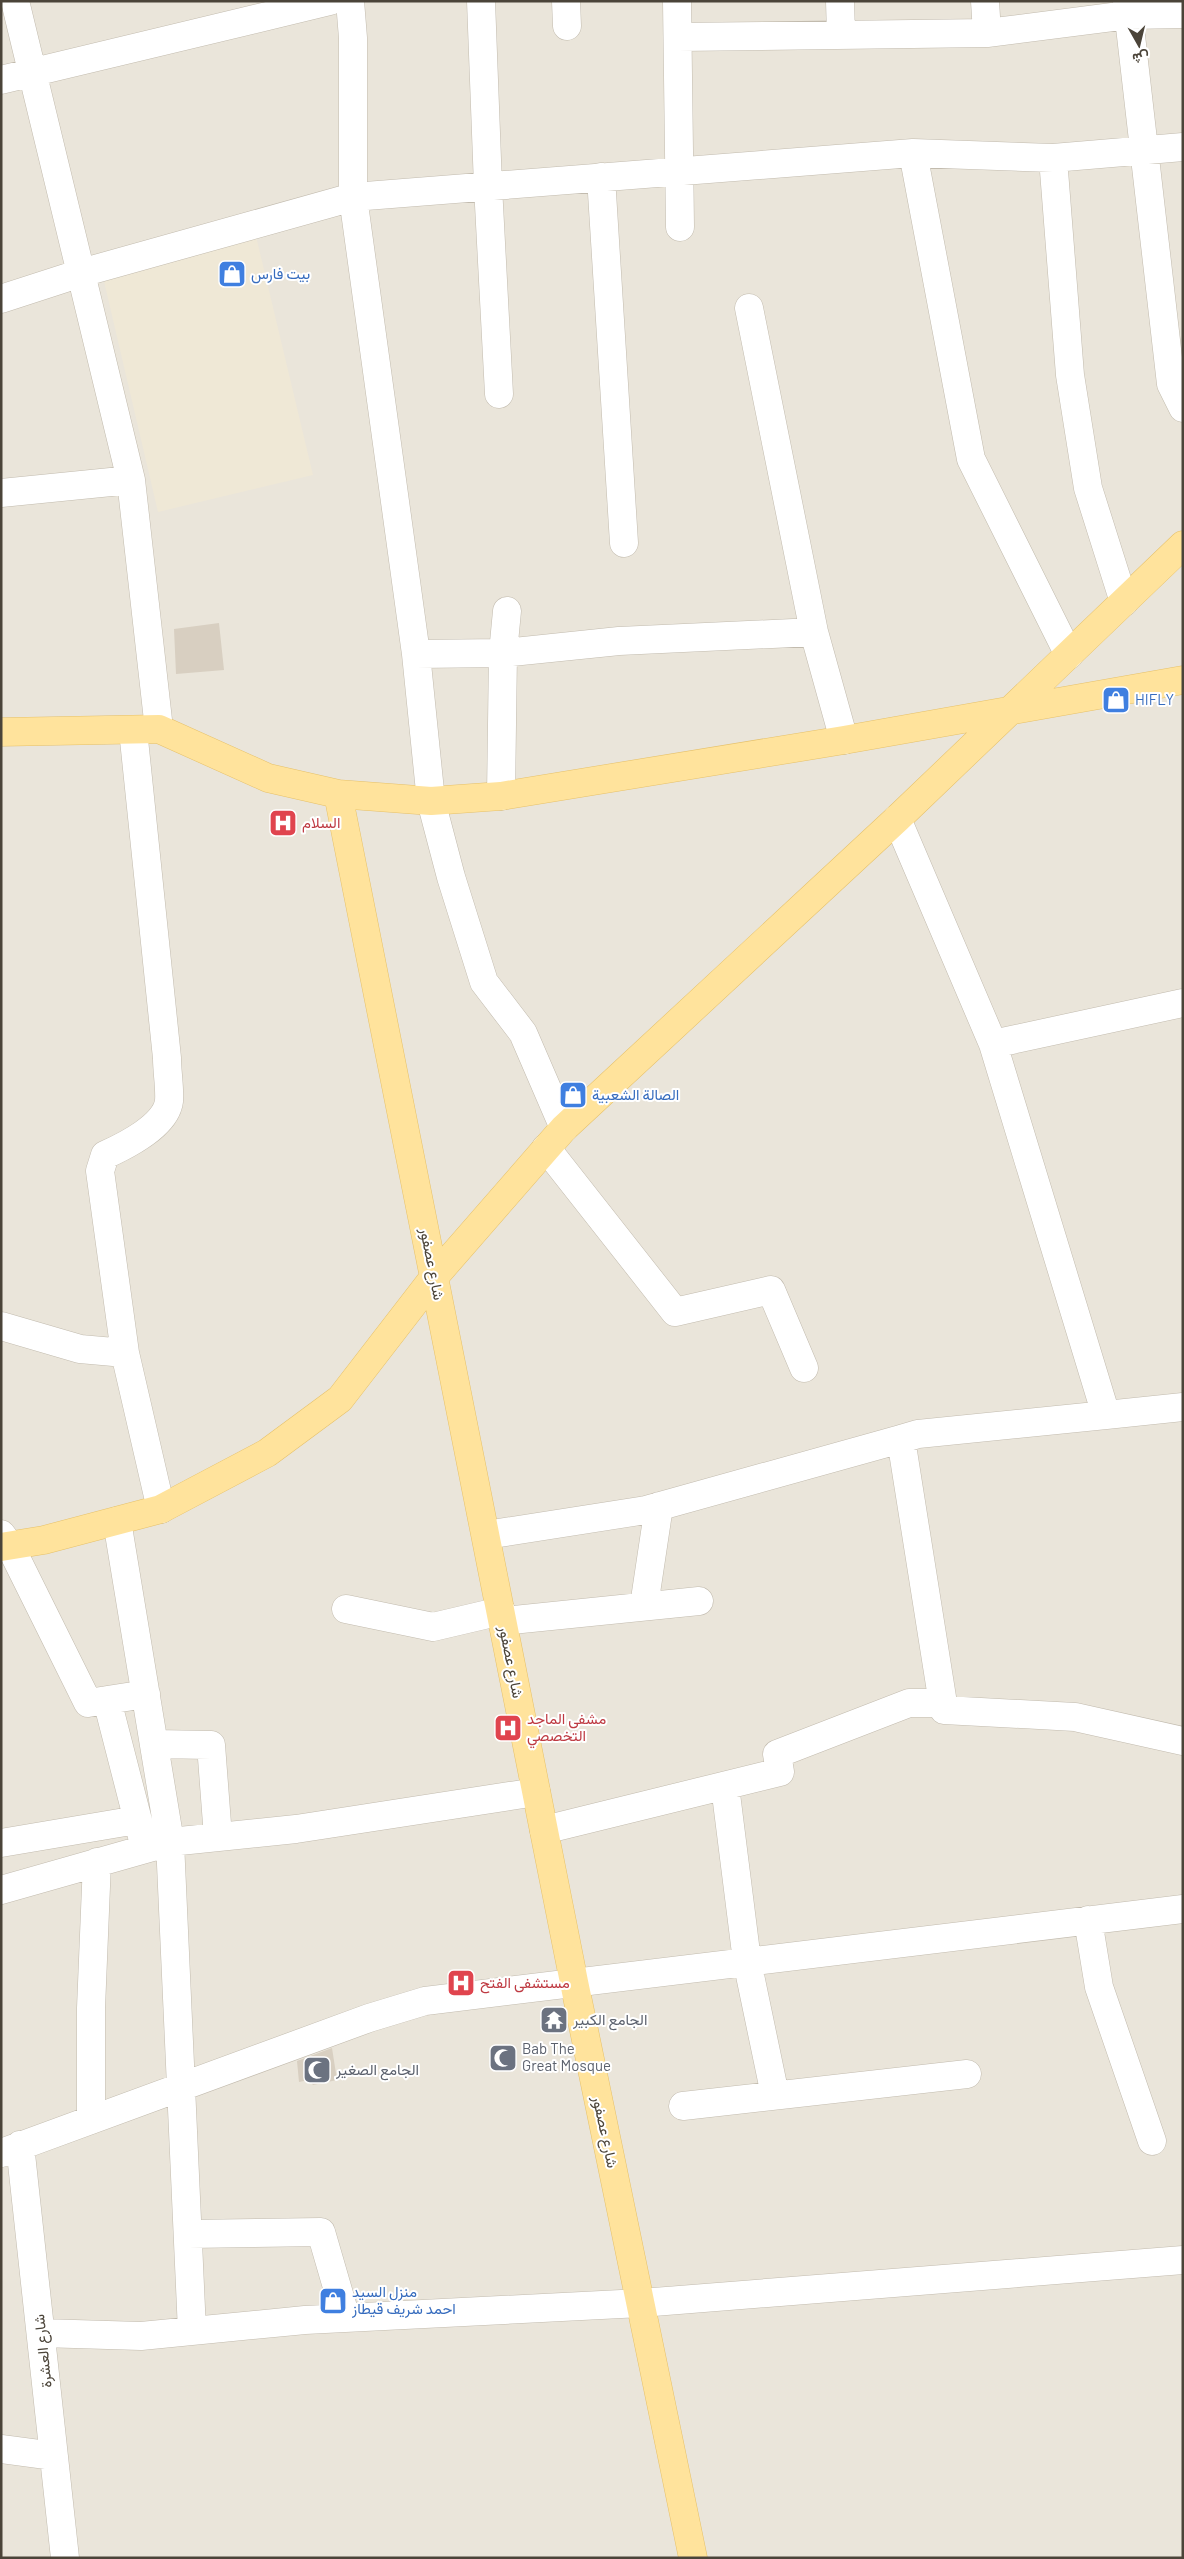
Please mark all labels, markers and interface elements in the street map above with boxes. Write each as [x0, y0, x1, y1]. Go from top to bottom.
north arrow [1114, 20, 1164, 70]
text: ش [1131, 48, 1150, 68]
shop icon: بيت فارس [217, 259, 247, 289]
place label: بيت فارس [251, 264, 310, 284]
shop icon: HIFLY [1101, 685, 1131, 715]
place label: HIFLY [1135, 690, 1174, 708]
hospital icon: السلام [268, 808, 298, 838]
place label: السلام [302, 813, 340, 833]
shop icon: الصالة الشعبية [558, 1080, 588, 1110]
place label: الصالة الشعبية [592, 1085, 679, 1104]
street label: شارع عصفور [414, 1225, 449, 1302]
street label: شارع عصفور [493, 1623, 528, 1700]
place label: مشفى الماجد التخصصي [527, 1709, 606, 1749]
hospital icon: مشفى الماجد التخصصي [493, 1713, 523, 1743]
hospital icon: مستشفى الفتح [446, 1968, 476, 1998]
place label: مستشفى الفتح [480, 1973, 570, 1994]
temple icon: الجامع الكبير [539, 2005, 569, 2035]
place label: الجامع الكبير [572, 2010, 647, 2031]
place label: Bab The Great Mosque [522, 2039, 611, 2074]
mosque icon: Bab The Great Mosque [488, 2043, 518, 2073]
mosque icon: الجامع الصغير [302, 2055, 332, 2085]
place label: الجامع الصغير [335, 2060, 419, 2081]
street label: شارع عصفور [586, 2093, 622, 2170]
place label: منزل السيد احمد شريف قيطاز [351, 2282, 456, 2318]
shop icon: منزل السيد احمد شريف قيطاز [318, 2286, 348, 2316]
street label: شارع العشرة [29, 2313, 58, 2389]

